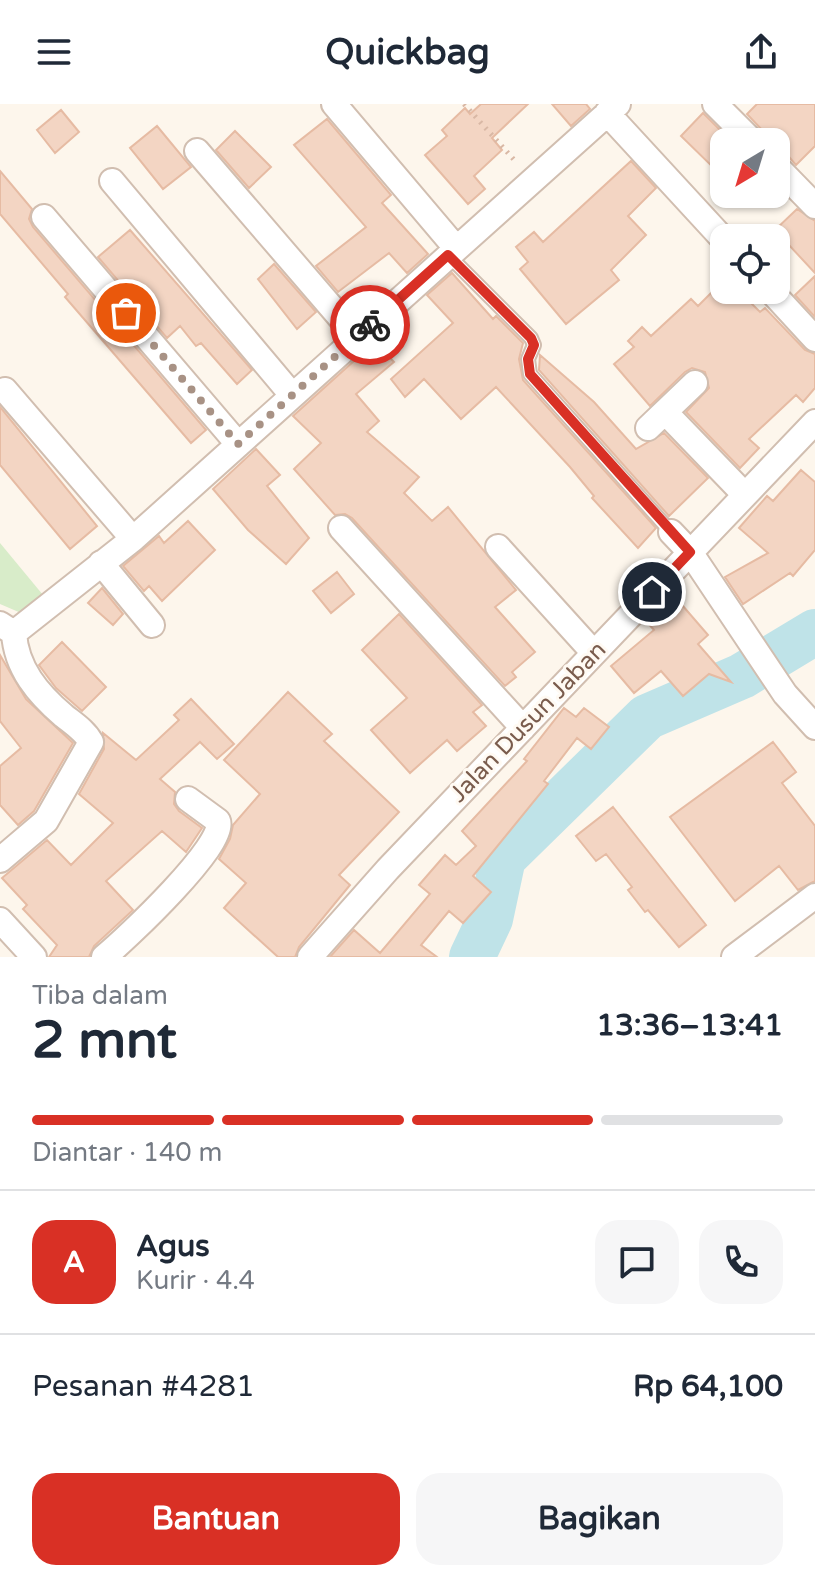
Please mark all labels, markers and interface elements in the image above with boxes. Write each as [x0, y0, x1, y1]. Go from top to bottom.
icon: menu [32, 30, 76, 74]
icon: share [739, 30, 783, 74]
text: Quickbag [325, 31, 490, 74]
north arrow [710, 128, 790, 208]
map controls [710, 128, 790, 304]
button: locate [710, 224, 790, 304]
pin [92, 279, 160, 347]
courier [330, 285, 410, 365]
icon: bag [104, 291, 148, 335]
icon: bike [348, 303, 392, 347]
pin [618, 558, 686, 626]
icon: home [630, 570, 674, 614]
street label: Jalan Dusun Jaban [444, 636, 612, 808]
text: Tiba dalam [32, 980, 168, 1011]
text: 13:36–13:41 [596, 1007, 783, 1044]
text: 2 mnt [32, 1009, 177, 1072]
text: Diantar · 140 m [32, 1137, 222, 1168]
button: chat [595, 1220, 679, 1304]
button: phone [699, 1220, 783, 1304]
text: Agus [136, 1228, 210, 1265]
text: A [63, 1244, 85, 1281]
text: Kurir · 4.4 [136, 1265, 255, 1296]
text: Pesanan #4281 [32, 1368, 255, 1405]
text: Rp 64,100 [633, 1368, 783, 1405]
button: Bantuan [32, 1473, 400, 1565]
button: Bagikan [416, 1473, 783, 1565]

